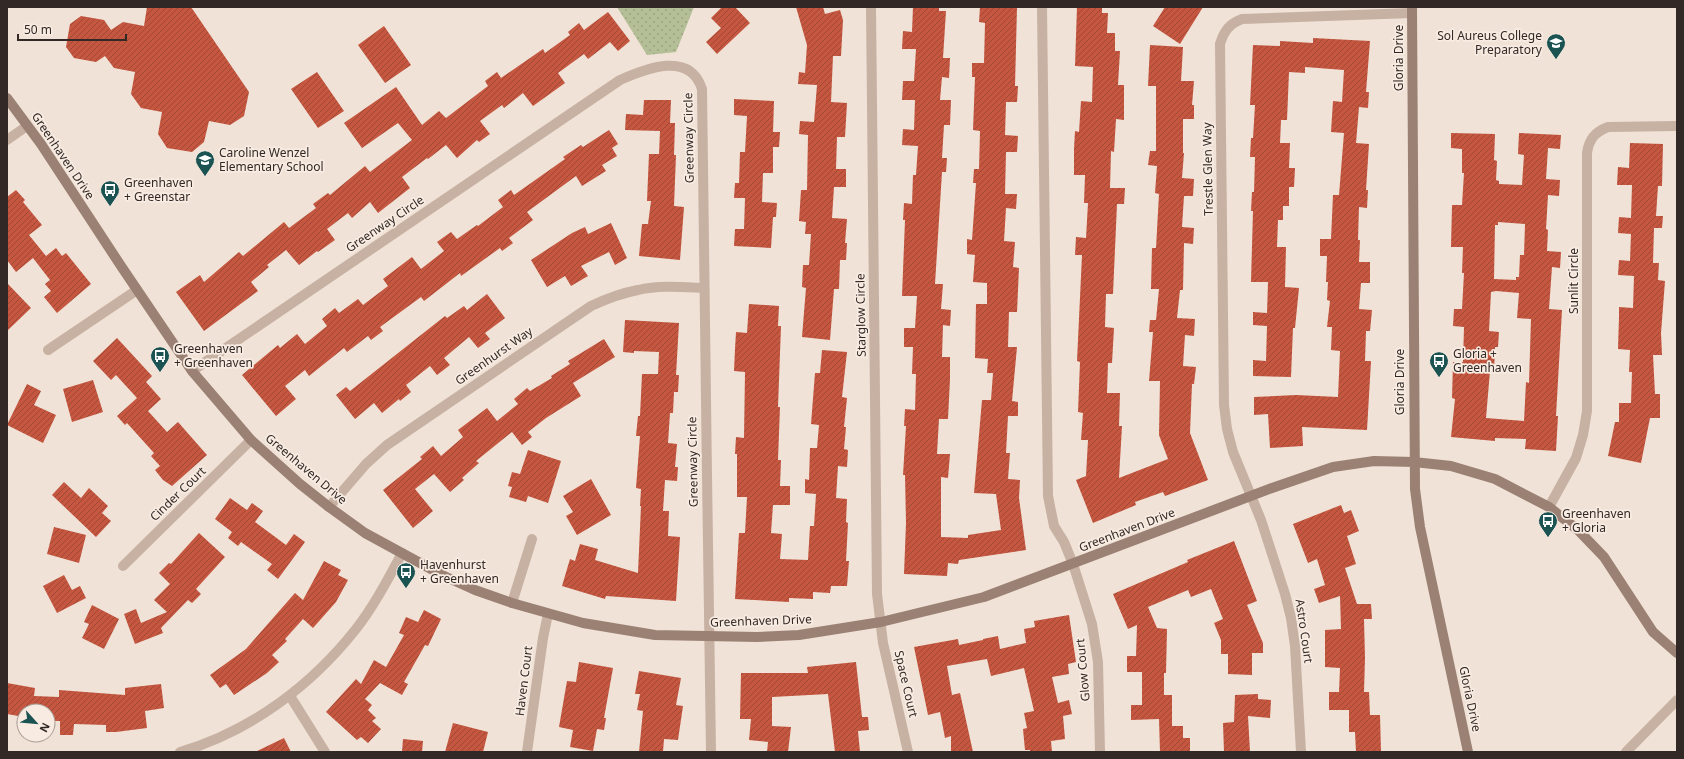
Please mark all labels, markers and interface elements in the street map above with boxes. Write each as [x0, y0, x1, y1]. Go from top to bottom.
scale bar [18, 16, 126, 42]
text: 50 m [24, 21, 52, 38]
street label: Gloria Drive [1390, 24, 1407, 91]
place label: Sol Aureus College Preparatory [1437, 27, 1543, 58]
school or university icon: Sol Aureus College Preparatory [1545, 32, 1567, 60]
street label: Greenway Circle [679, 92, 698, 184]
street label: Greenhaven Drive [28, 109, 99, 203]
street label: Trestle Glen Way [1198, 121, 1217, 216]
place label: Caroline Wenzel Elementary School [219, 144, 324, 175]
school or university icon: Caroline Wenzel Elementary School [194, 149, 216, 177]
place label: Greenhaven + Greenstar [124, 174, 193, 205]
bus stop icon: Greenhaven + Greenstar [99, 179, 121, 207]
street label: Greenway Circle [342, 191, 427, 256]
street label: Sunlit Circle [1565, 248, 1582, 314]
street label: Starglow Circle [851, 273, 870, 357]
street label: Greenhurst Way [451, 322, 537, 389]
place label: Greenhaven + Greenhaven [174, 340, 253, 371]
bus stop icon: Greenhaven + Greenhaven [149, 345, 171, 373]
place label: Gloria + Greenhaven [1453, 345, 1522, 376]
street label: Gloria Drive [1391, 348, 1408, 415]
bus stop icon: Gloria + Greenhaven [1428, 350, 1450, 378]
street label: Greenway Circle [683, 416, 702, 508]
street label: Greenhaven Drive [262, 429, 351, 508]
street label: Cinder Court [146, 462, 210, 525]
street label: Greenhaven Drive [1076, 503, 1178, 556]
place label: Greenhaven + Gloria [1562, 505, 1631, 536]
bus stop icon: Greenhaven + Gloria [1537, 510, 1559, 538]
place label: Havenhurst + Greenhaven [420, 556, 499, 587]
bus stop icon: Havenhurst + Greenhaven [395, 561, 417, 589]
street label: Astro Court [1292, 598, 1317, 665]
street label: Greenhaven Drive [710, 610, 812, 631]
street label: Glow Court [1071, 637, 1094, 702]
street label: Haven Court [511, 644, 536, 717]
street label: Space Court [891, 649, 923, 720]
street label: Gloria Drive [1455, 665, 1486, 733]
north arrow [16, 703, 56, 743]
text: N [37, 720, 54, 735]

